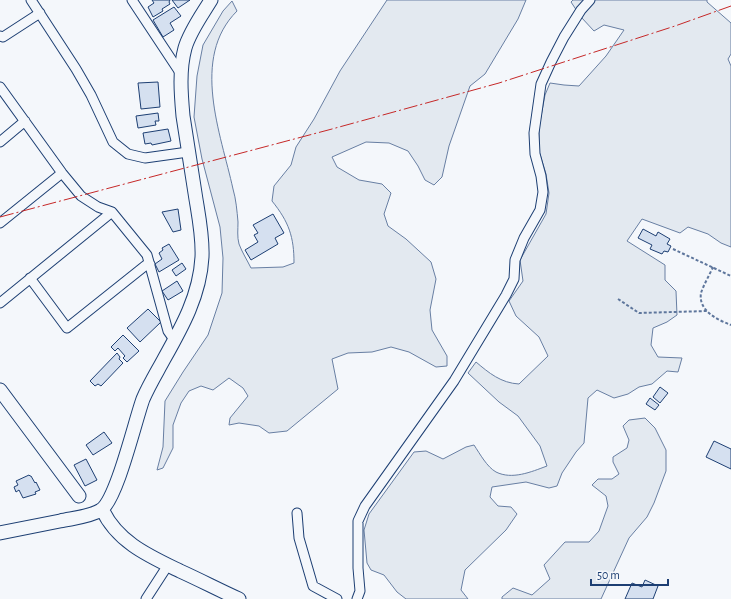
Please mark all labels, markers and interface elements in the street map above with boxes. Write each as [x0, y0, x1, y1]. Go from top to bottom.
scale bar [591, 561, 668, 587]
text: 50 m [597, 569, 620, 581]

